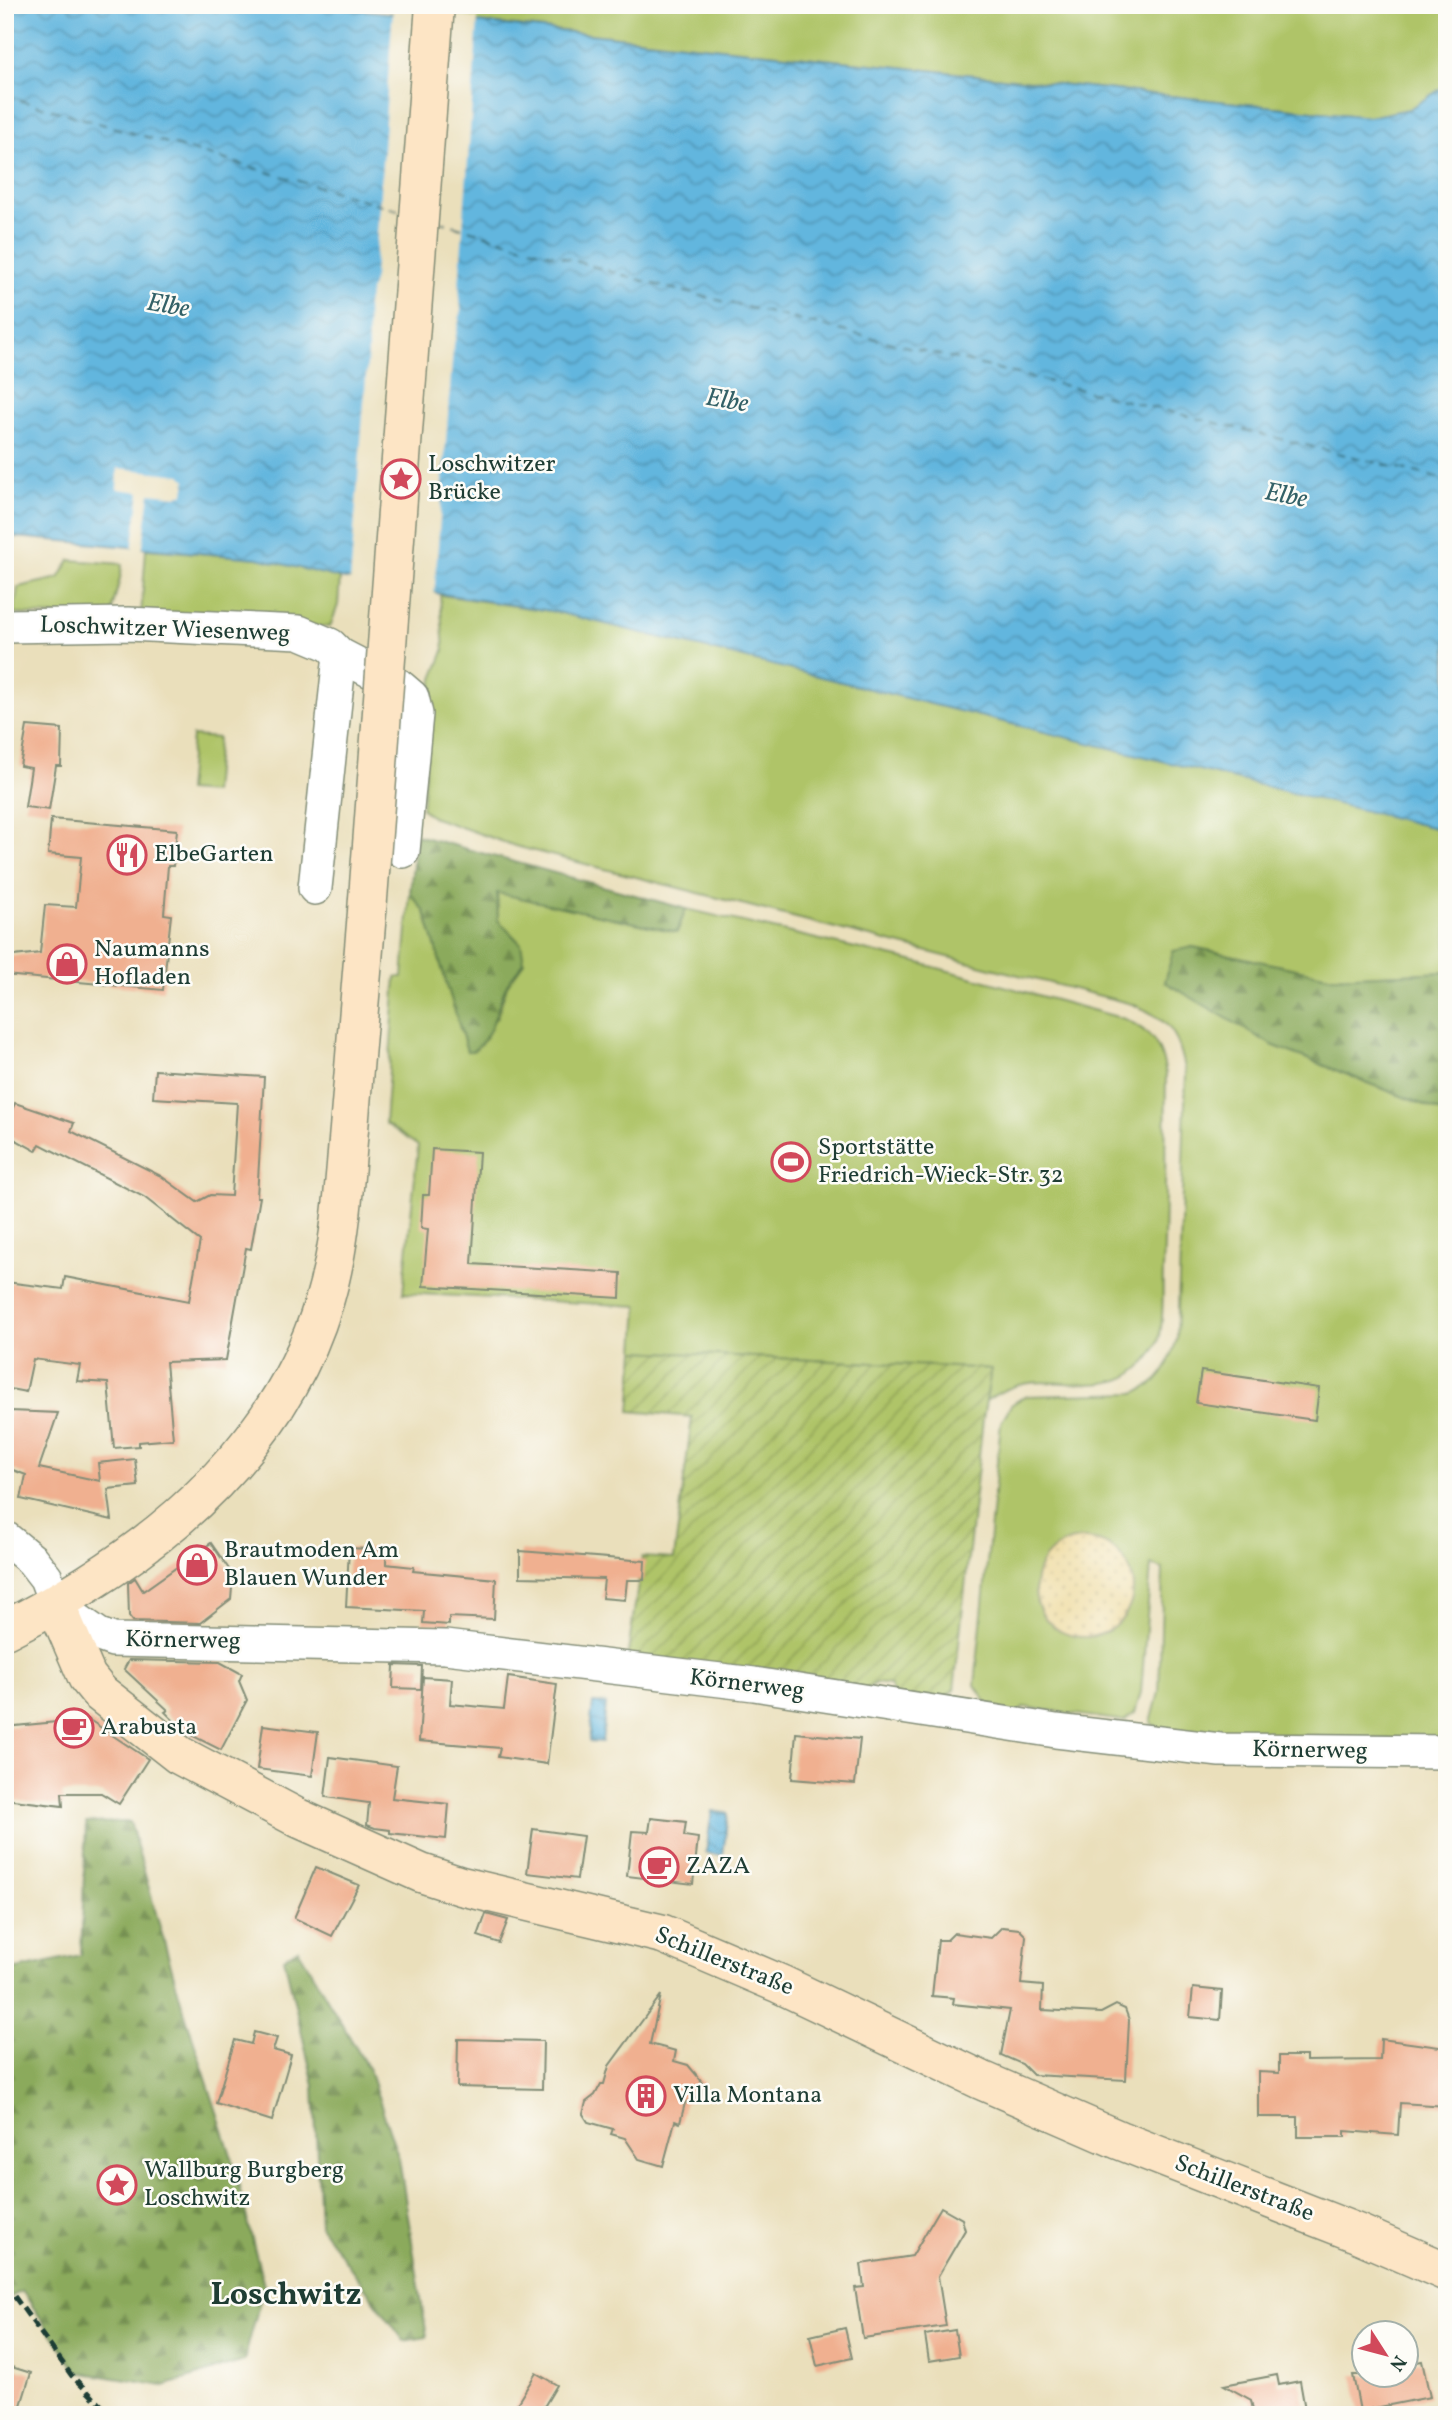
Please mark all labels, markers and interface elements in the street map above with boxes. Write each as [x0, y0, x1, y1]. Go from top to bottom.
water label: Elbe [144, 285, 193, 328]
water label: Elbe [703, 380, 752, 423]
place label: Loschwitzer Brücke [428, 448, 556, 510]
place icon: Loschwitzer Brücke [380, 458, 422, 500]
water label: Elbe [1262, 474, 1311, 518]
street label: Loschwitzer Wiesenweg [39, 609, 291, 651]
restaurant icon: ElbeGarten [106, 834, 148, 876]
place label: ElbeGarten [154, 838, 274, 872]
place label: Naumanns Hofladen [94, 933, 209, 995]
shop icon: Naumanns Hofladen [46, 943, 88, 985]
place label: Sportstätte Friedrich-Wieck-Str. 32 [818, 1131, 1064, 1193]
sports icon: Sportstätte Friedrich-Wieck-Str. 32 [770, 1141, 812, 1183]
place label: Brautmoden Am Blauen Wunder [224, 1534, 399, 1596]
shop icon: Brautmoden Am Blauen Wunder [176, 1544, 218, 1586]
street label: Körnerweg [125, 1623, 241, 1659]
street label: Körnerweg [687, 1661, 807, 1709]
cafe icon: Arabusta [53, 1707, 95, 1749]
place label: Arabusta [101, 1711, 197, 1745]
street label: Körnerweg [1252, 1733, 1368, 1769]
cafe icon: ZAZA [638, 1846, 680, 1888]
place label: ZAZA [686, 1850, 750, 1884]
street label: Schillerstraße [649, 1919, 799, 2005]
building icon: Villa Montana [625, 2075, 667, 2117]
place label: Villa Montana [673, 2079, 822, 2113]
street label: Schillerstraße [1169, 2147, 1319, 2231]
place label: Wallburg Burgberg Loschwitz [144, 2154, 344, 2216]
place icon: Wallburg Burgberg Loschwitz [96, 2164, 138, 2206]
district label: Loschwitz [210, 2274, 362, 2318]
north arrow [1350, 2318, 1420, 2388]
text: N [1382, 2350, 1412, 2376]

